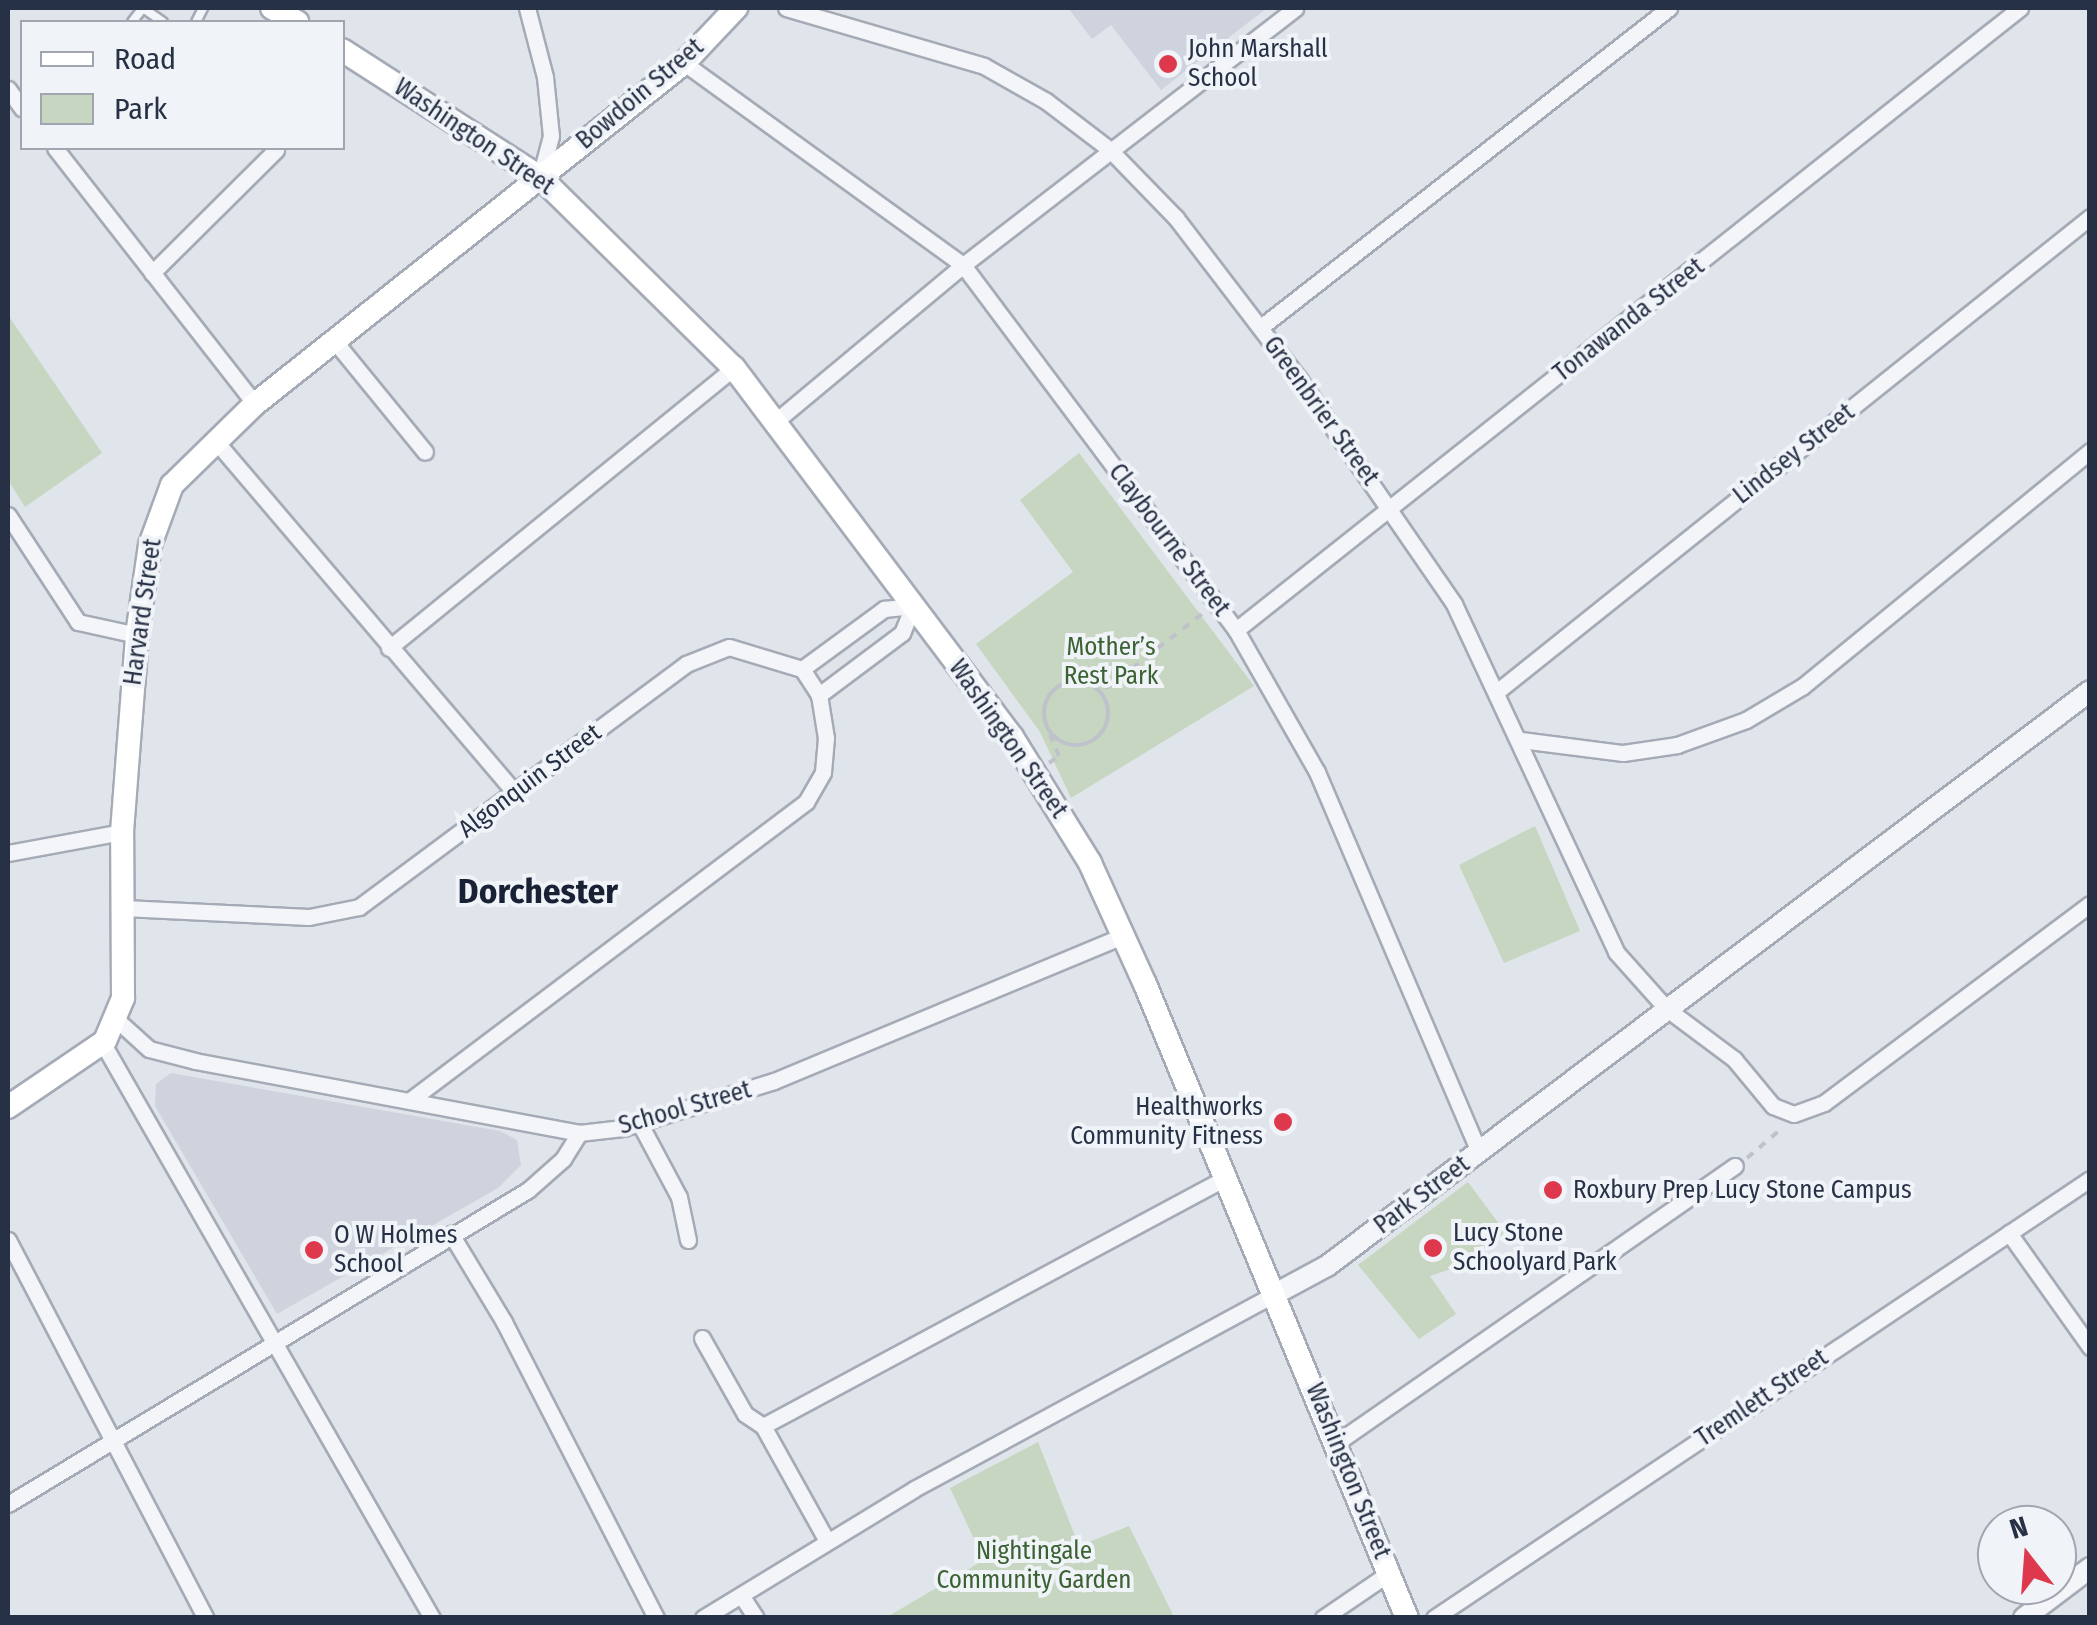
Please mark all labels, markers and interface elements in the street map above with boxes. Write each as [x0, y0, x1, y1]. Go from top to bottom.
legend [20, 20, 345, 150]
street label: Bowdoin Street [570, 32, 710, 156]
place label: John Marshall School [1188, 35, 1328, 94]
text: Road [114, 41, 176, 77]
marker: John Marshall School [1157, 53, 1179, 75]
street label: Washington Street [388, 72, 560, 202]
text: Park [114, 91, 167, 127]
street label: Tonawanda Street [1548, 252, 1710, 388]
street label: Greenbrier Street [1257, 331, 1385, 491]
street label: Lindsey Street [1727, 397, 1861, 511]
street label: Claybourne Street [1102, 458, 1236, 622]
street label: Harvard Street [118, 537, 168, 687]
park label: Mother’s Rest Park [1064, 633, 1158, 692]
street label: Washington Street [942, 654, 1074, 824]
street label: Algonquin Street [453, 718, 607, 844]
district label: Dorchester [458, 870, 618, 912]
street label: School Street [615, 1075, 755, 1141]
place label: Healthworks Community Fitness [1070, 1093, 1263, 1152]
marker: Healthworks Community Fitness [1272, 1111, 1294, 1133]
street label: Park Street [1368, 1149, 1476, 1241]
place label: Roxbury Prep Lucy Stone Campus [1573, 1175, 1912, 1205]
marker: Roxbury Prep Lucy Stone Campus [1542, 1179, 1564, 1201]
place label: Lucy Stone Schoolyard Park [1453, 1219, 1617, 1278]
place label: O W Holmes School [334, 1221, 457, 1280]
marker: Lucy Stone Schoolyard Park [1422, 1237, 1444, 1259]
marker: O W Holmes School [303, 1239, 325, 1261]
street label: Tremlett Street [1690, 1343, 1834, 1453]
street label: Washington Street [1299, 1379, 1397, 1563]
north arrow [1977, 1505, 2077, 1605]
text: N [2006, 1510, 2032, 1546]
park label: Nightingale Community Garden [937, 1537, 1131, 1596]

